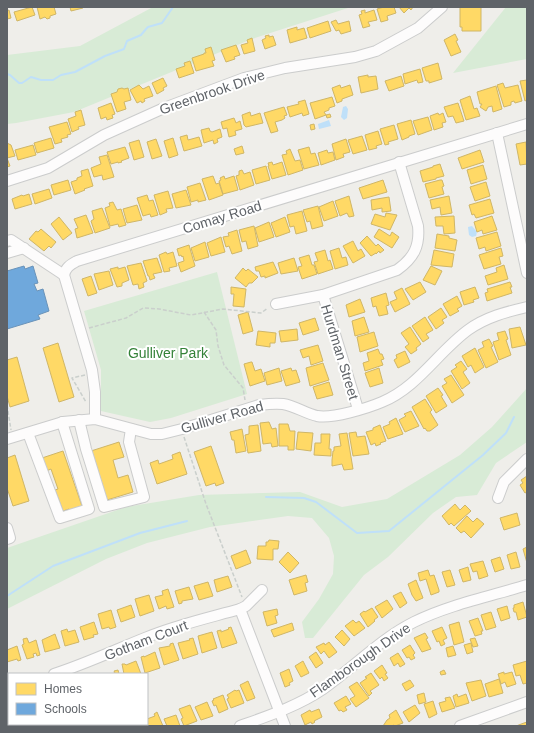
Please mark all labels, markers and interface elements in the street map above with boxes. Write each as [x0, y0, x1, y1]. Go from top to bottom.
street label: Greenbrook Drive [157, 66, 267, 118]
street label: Comay Road [181, 197, 263, 237]
street label: Hurdman Street [318, 302, 362, 402]
park label: Gulliver Park [128, 345, 209, 361]
street label: Gulliver Road [179, 398, 265, 436]
street label: Gotham Court [102, 617, 190, 663]
street label: Flamborough Drive [307, 619, 414, 701]
legend [8, 673, 148, 725]
text: Homes [44, 682, 82, 696]
text: Schools [44, 702, 87, 716]

